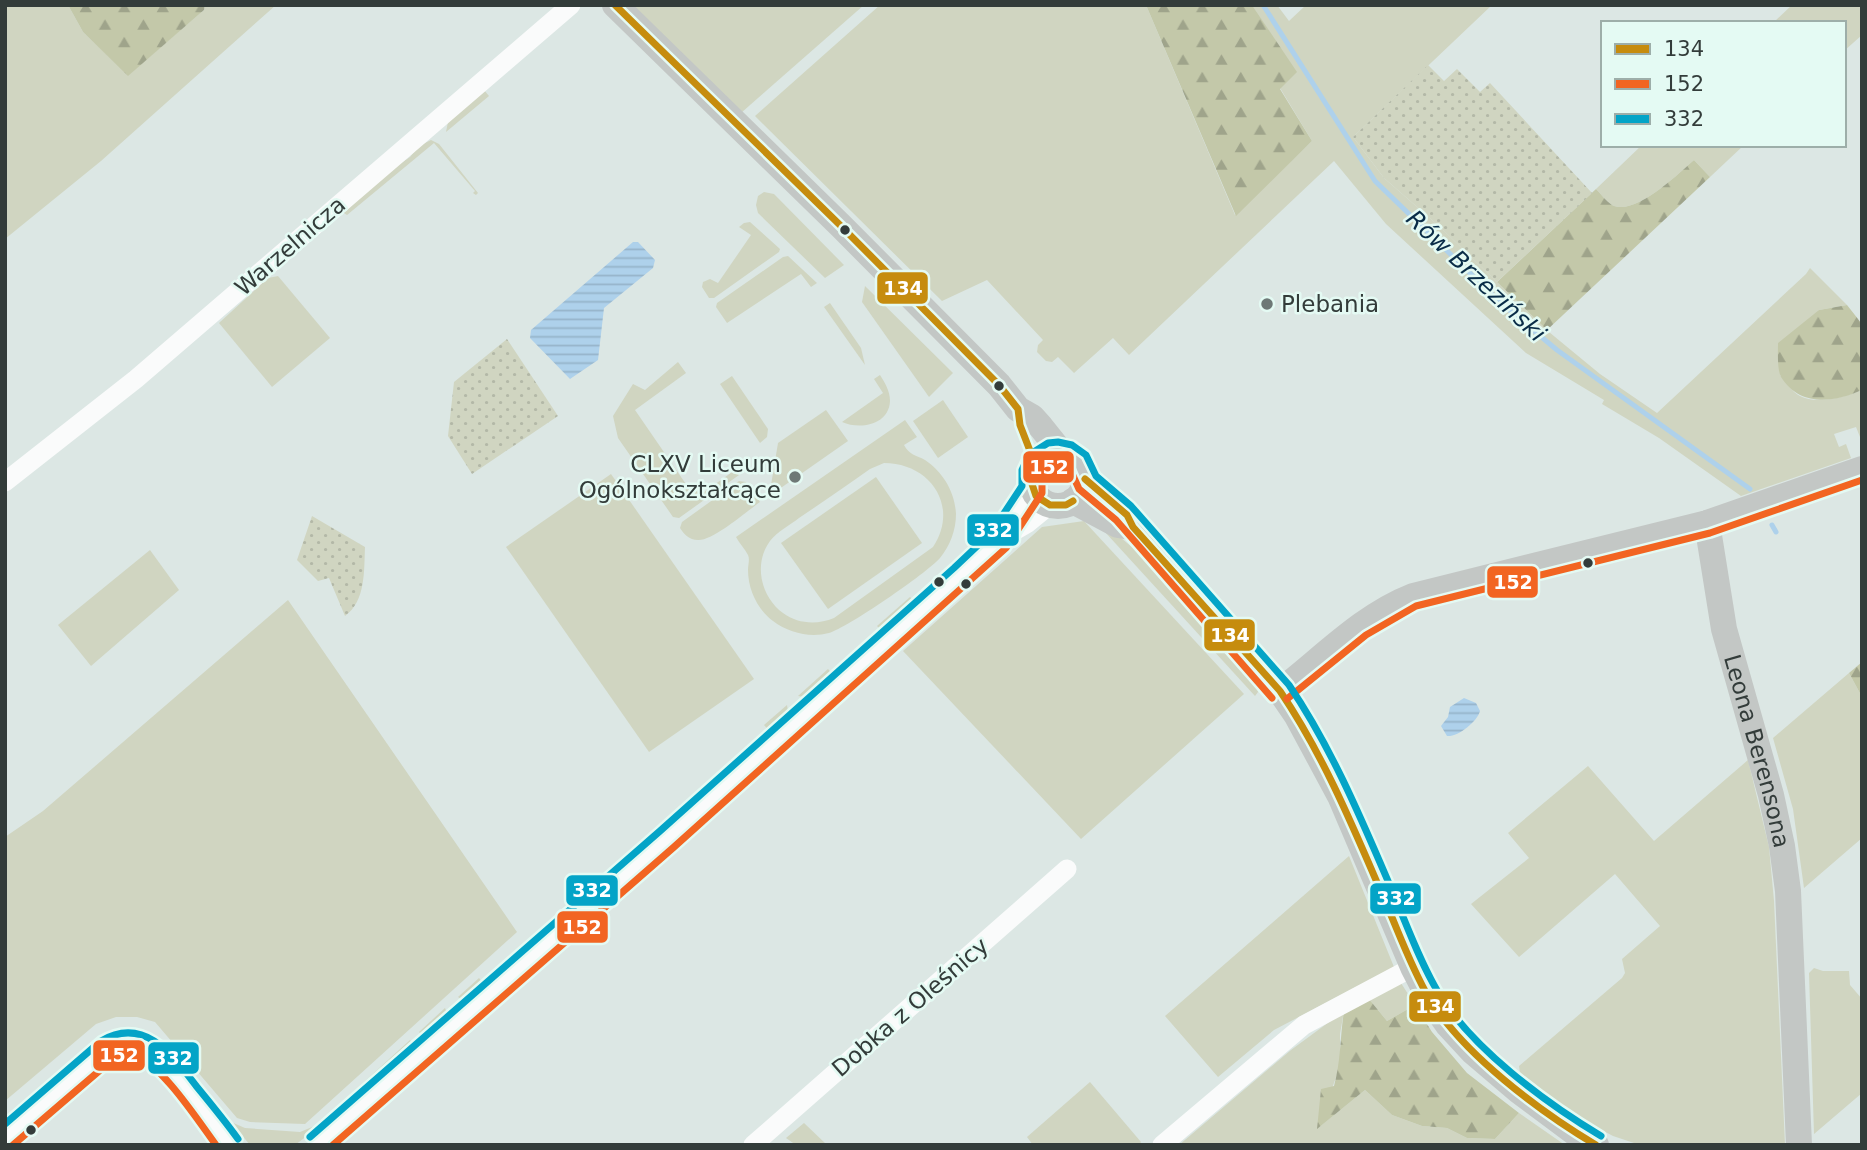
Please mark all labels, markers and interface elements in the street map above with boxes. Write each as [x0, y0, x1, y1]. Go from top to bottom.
legend [1601, 21, 1846, 147]
text: 134 [1664, 37, 1704, 61]
text: 152 [1664, 72, 1704, 96]
text: 332 [1664, 107, 1704, 131]
street label: Warzelnicza [230, 191, 350, 301]
water label: Rów Brzeziński [1401, 204, 1552, 348]
unlabelled marker [838, 223, 852, 237]
line badge: 134 [876, 271, 929, 305]
text: 134 [883, 277, 923, 299]
place label: Plebania [1281, 291, 1379, 317]
marker: Plebania [1259, 296, 1275, 312]
unlabelled marker [992, 379, 1006, 393]
line badge: 152 [1022, 450, 1075, 484]
place label: CLXV Liceum Ogólnokształcące [579, 451, 781, 503]
text: 152 [1029, 456, 1069, 478]
marker: CLXV Liceum Ogólnokształcące [787, 469, 803, 485]
line badge: 332 [966, 513, 1020, 547]
text: 332 [973, 519, 1013, 541]
unlabelled marker [1581, 556, 1595, 570]
line badge: 152 [1486, 565, 1539, 599]
text: 152 [1493, 571, 1533, 593]
unlabelled marker [932, 575, 946, 589]
unlabelled marker [959, 577, 973, 591]
line badge: 134 [1203, 618, 1256, 652]
text: 134 [1210, 624, 1250, 646]
street label: Leona Berensona [1719, 652, 1795, 850]
line badge: 332 [565, 874, 619, 907]
text: 332 [572, 879, 612, 901]
line badge: 332 [1369, 882, 1422, 915]
text: 332 [1376, 887, 1416, 909]
line badge: 152 [556, 910, 609, 944]
text: 152 [562, 916, 602, 938]
street label: Dobka z Oleśnicy [827, 932, 993, 1082]
line badge: 134 [1408, 990, 1462, 1023]
text: 134 [1415, 995, 1455, 1017]
line badge: 152 [92, 1039, 146, 1072]
line badge: 332 [147, 1041, 200, 1075]
text: 152 [99, 1044, 139, 1066]
text: 332 [153, 1047, 193, 1069]
unlabelled marker [24, 1123, 38, 1137]

